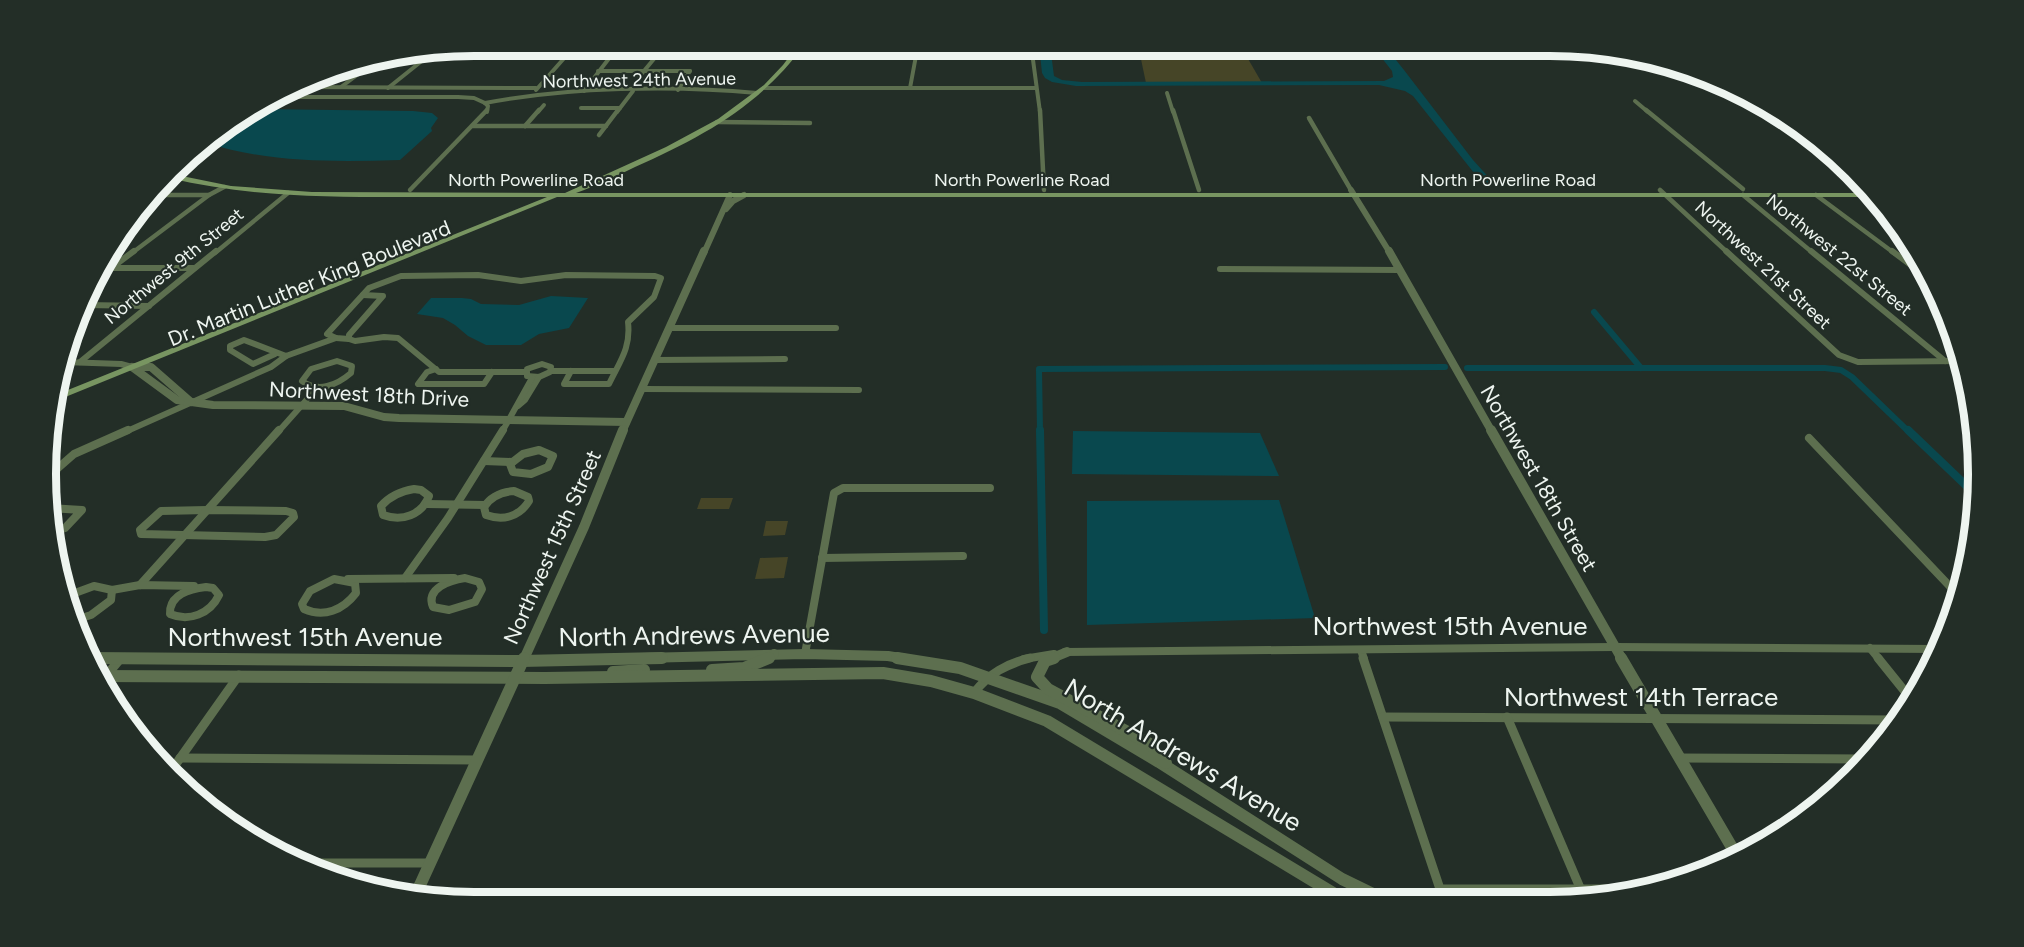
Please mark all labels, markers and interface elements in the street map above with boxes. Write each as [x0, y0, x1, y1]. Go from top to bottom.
street label: Northwest 24th Avenue [542, 67, 736, 93]
street label: North Powerline Road [448, 169, 624, 191]
street label: North Powerline Road [934, 169, 1110, 191]
street label: North Powerline Road [1420, 169, 1596, 191]
street label: Northwest 22st Street [1762, 190, 1916, 321]
street label: Northwest 21st Street [1690, 196, 1836, 334]
street label: Northwest 9th Street [100, 203, 248, 329]
street label: Dr. Martin Luther King Boulevard [164, 215, 454, 351]
street label: Northwest 18th Drive [268, 376, 470, 412]
street label: Northwest 18th Street [1475, 380, 1603, 576]
street label: Northwest 15th Street [498, 446, 606, 648]
street label: Northwest 15th Avenue [1312, 610, 1588, 642]
street label: North Andrews Avenue [558, 617, 830, 653]
street label: Northwest 15th Avenue [167, 621, 443, 653]
street label: North Andrews Avenue [1058, 671, 1308, 839]
street label: Northwest 14th Terrace [1504, 681, 1778, 713]

